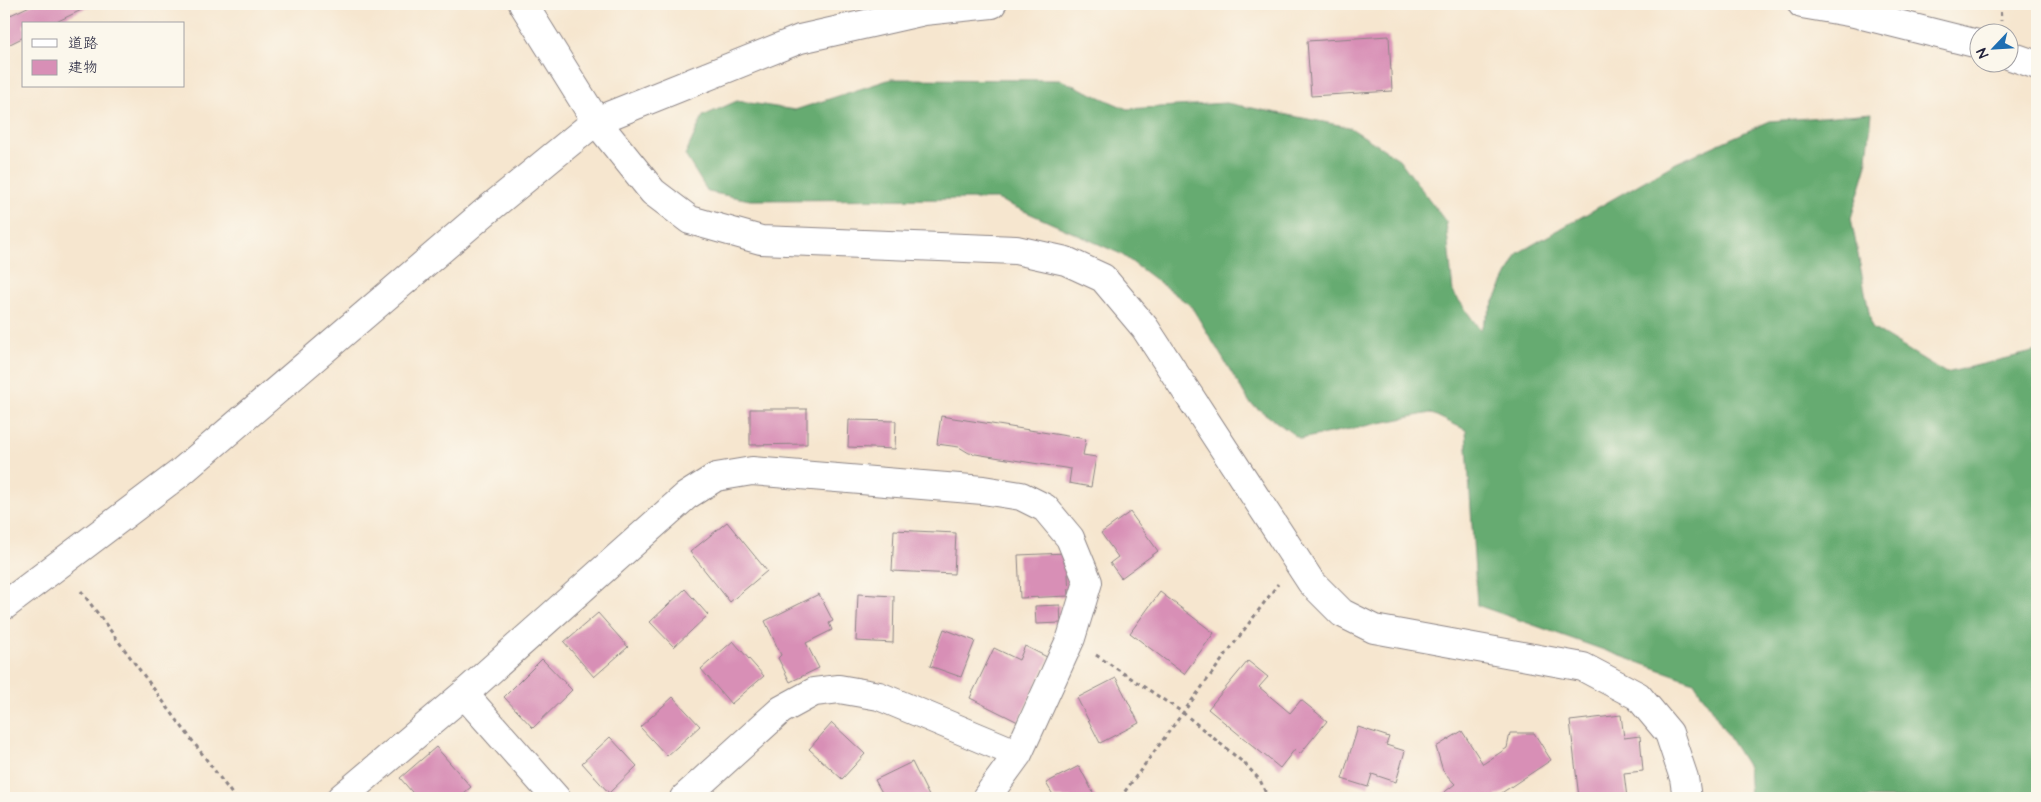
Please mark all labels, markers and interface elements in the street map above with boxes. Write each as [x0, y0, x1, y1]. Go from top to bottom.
legend [22, 22, 185, 88]
north arrow [1968, 22, 2018, 72]
text: 道路 [68, 33, 98, 54]
text: N [1972, 45, 1994, 61]
text: 建物 [68, 57, 98, 78]

